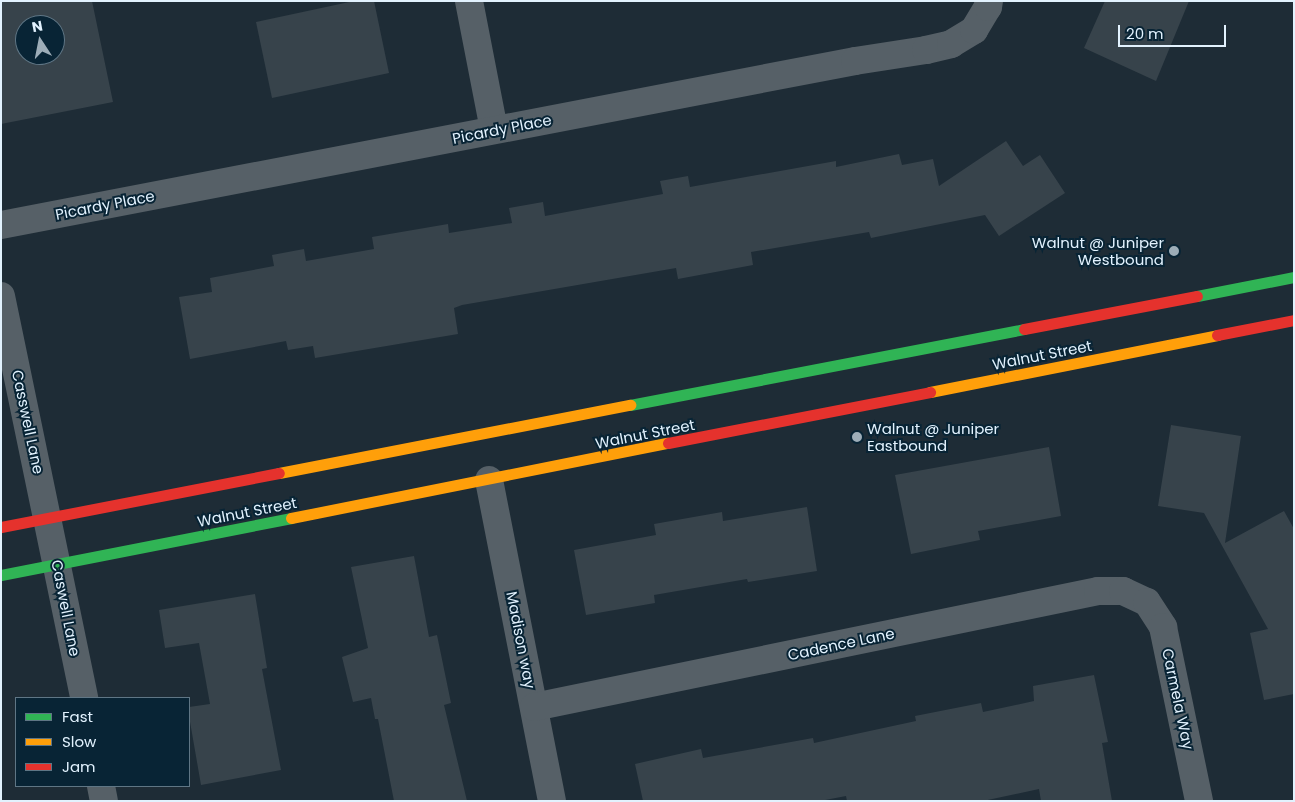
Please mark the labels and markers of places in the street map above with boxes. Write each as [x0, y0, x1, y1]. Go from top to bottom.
place label: Walnut @ Juniper Westbound [1032, 233, 1164, 268]
marker: Walnut @ Juniper Westbound [1168, 245, 1180, 257]
place label: Walnut @ Juniper Eastbound [867, 419, 999, 454]
marker: Walnut @ Juniper Eastbound [851, 431, 863, 443]

